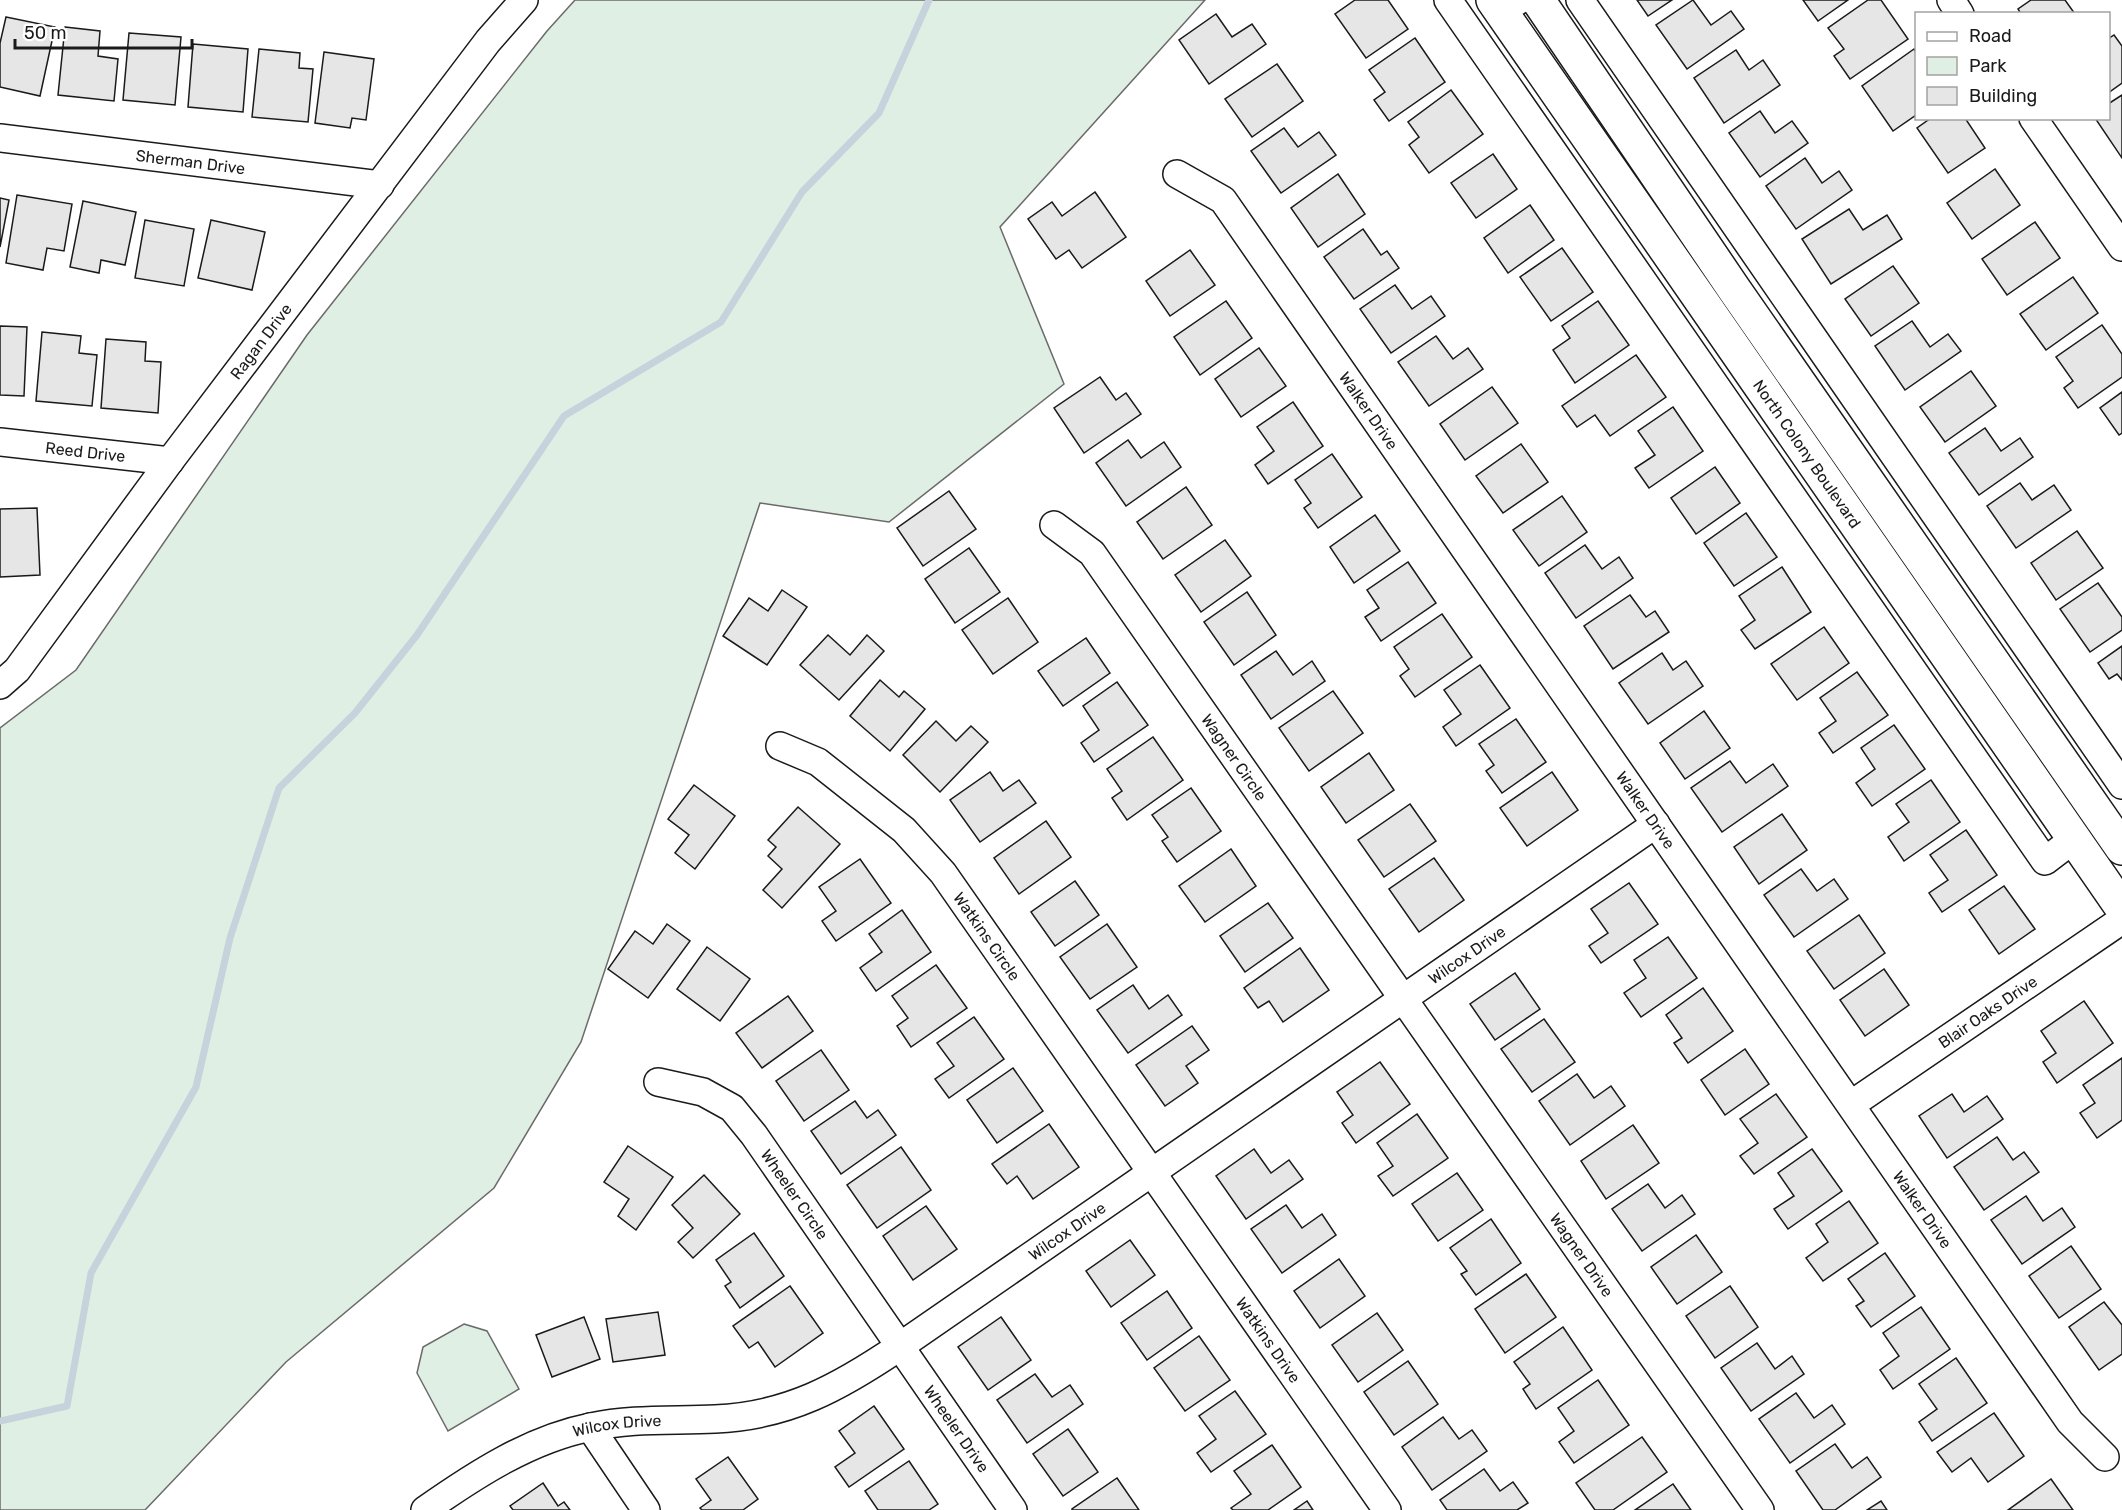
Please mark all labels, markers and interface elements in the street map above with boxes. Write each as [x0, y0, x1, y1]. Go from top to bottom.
scale bar [15, 12, 192, 50]
legend [1915, 12, 2110, 120]
text: 50 m [24, 22, 67, 44]
text: Road [1969, 25, 2012, 47]
text: Park [1969, 55, 2007, 77]
text: Building [1969, 85, 2037, 107]
street label: Sherman Drive [135, 145, 246, 178]
street label: Ragan Drive [226, 300, 295, 383]
street label: Walker Drive [1335, 368, 1402, 453]
street label: North Colony Boulevard [1749, 376, 1865, 532]
street label: Reed Drive [44, 438, 126, 465]
street label: Wagner Circle [1198, 710, 1271, 804]
street label: Walker Drive [1612, 767, 1679, 852]
street label: Watkins Circle [950, 888, 1025, 984]
street label: Wilcox Drive [1425, 921, 1509, 988]
street label: Blair Oaks Drive [1934, 971, 2041, 1052]
street label: Wheeler Circle [757, 1146, 833, 1243]
street label: Walker Drive [1889, 1167, 1956, 1252]
street label: Wilcox Drive [1025, 1198, 1109, 1264]
street label: Wagner Drive [1546, 1209, 1618, 1300]
street label: Watkins Drive [1232, 1293, 1305, 1386]
street label: Wheeler Drive [920, 1382, 994, 1476]
street label: Wilcox Drive [570, 1411, 662, 1440]

